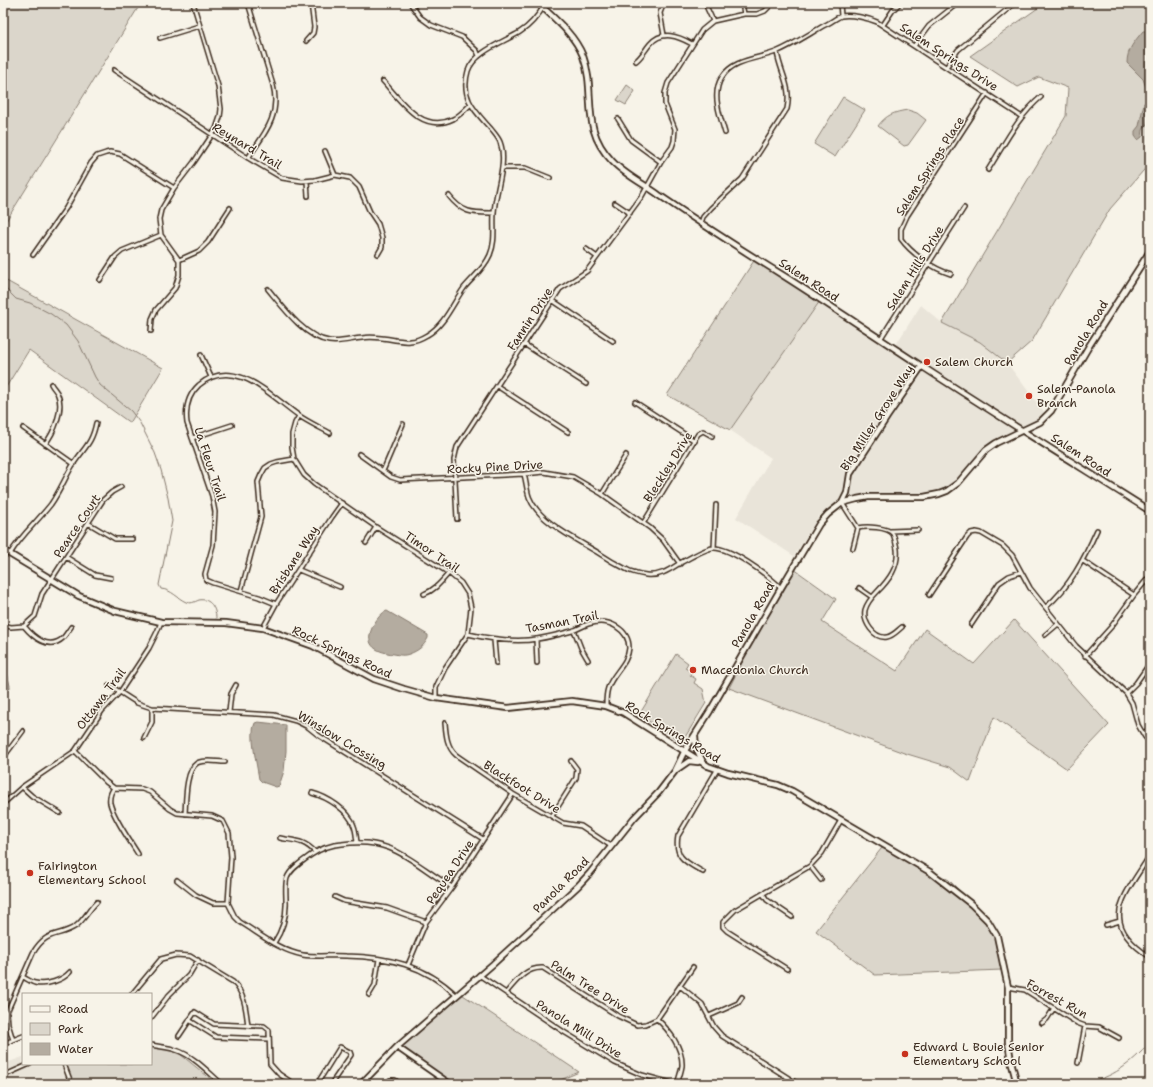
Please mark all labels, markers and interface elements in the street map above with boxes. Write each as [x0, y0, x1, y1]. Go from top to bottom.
street label: Salem Springs Drive [897, 19, 1001, 95]
street label: Salem Springs Place [892, 113, 968, 219]
street label: Reynard Trail [209, 119, 285, 173]
street label: Salem Hills Drive [882, 222, 948, 313]
street label: Salem Road [776, 255, 842, 306]
street label: Fannin Drive [504, 284, 556, 354]
street label: Panola Road [1060, 297, 1112, 369]
place label: Salem Church [935, 354, 1013, 370]
marker: Salem Church [922, 357, 932, 367]
street label: Big Miller Grove Way [837, 362, 917, 474]
place label: Salem-Panola Branch [1037, 381, 1116, 411]
marker: Salem-Panola Branch [1024, 391, 1034, 401]
street label: La Fleur Trail [191, 425, 230, 503]
street label: Bleckley Drive [640, 428, 696, 505]
street label: Salem Road [1048, 430, 1114, 481]
street label: Rocky Pine Drive [446, 456, 544, 478]
street label: Pearce Court [50, 491, 104, 561]
street label: Brisbane Way [266, 522, 322, 597]
street label: Timor Trail [401, 528, 463, 577]
street label: Panola Road [728, 579, 779, 651]
street label: Tasman Trail [524, 607, 600, 637]
street label: Rock Springs Road [290, 622, 395, 682]
place label: Macedonia Church [701, 662, 809, 678]
street label: Ottawa Trail [73, 665, 130, 733]
marker: Macedonia Church [688, 665, 698, 675]
street label: Rock Springs Road [622, 697, 724, 767]
street label: Winslow Crossing [295, 707, 389, 773]
street label: Blackfoot Drive [480, 757, 564, 817]
street label: Pequea Drive [422, 836, 478, 907]
street label: Panola Road [529, 853, 593, 917]
place label: Fairington Elementary School [38, 858, 146, 888]
marker: Fairington Elementary School [25, 868, 35, 878]
street label: Palm Tree Drive [548, 956, 633, 1018]
street label: Forrest Run [1024, 976, 1090, 1022]
legend [22, 993, 152, 1065]
street label: Panola Mill Drive [533, 996, 625, 1062]
text: Road [58, 1001, 89, 1017]
text: Park [58, 1021, 84, 1037]
place label: Edward L Bouie Senior Elementary School [913, 1039, 1045, 1069]
text: Water [58, 1041, 94, 1057]
marker: Edward L Bouie Senior Elementary School [900, 1049, 910, 1059]

